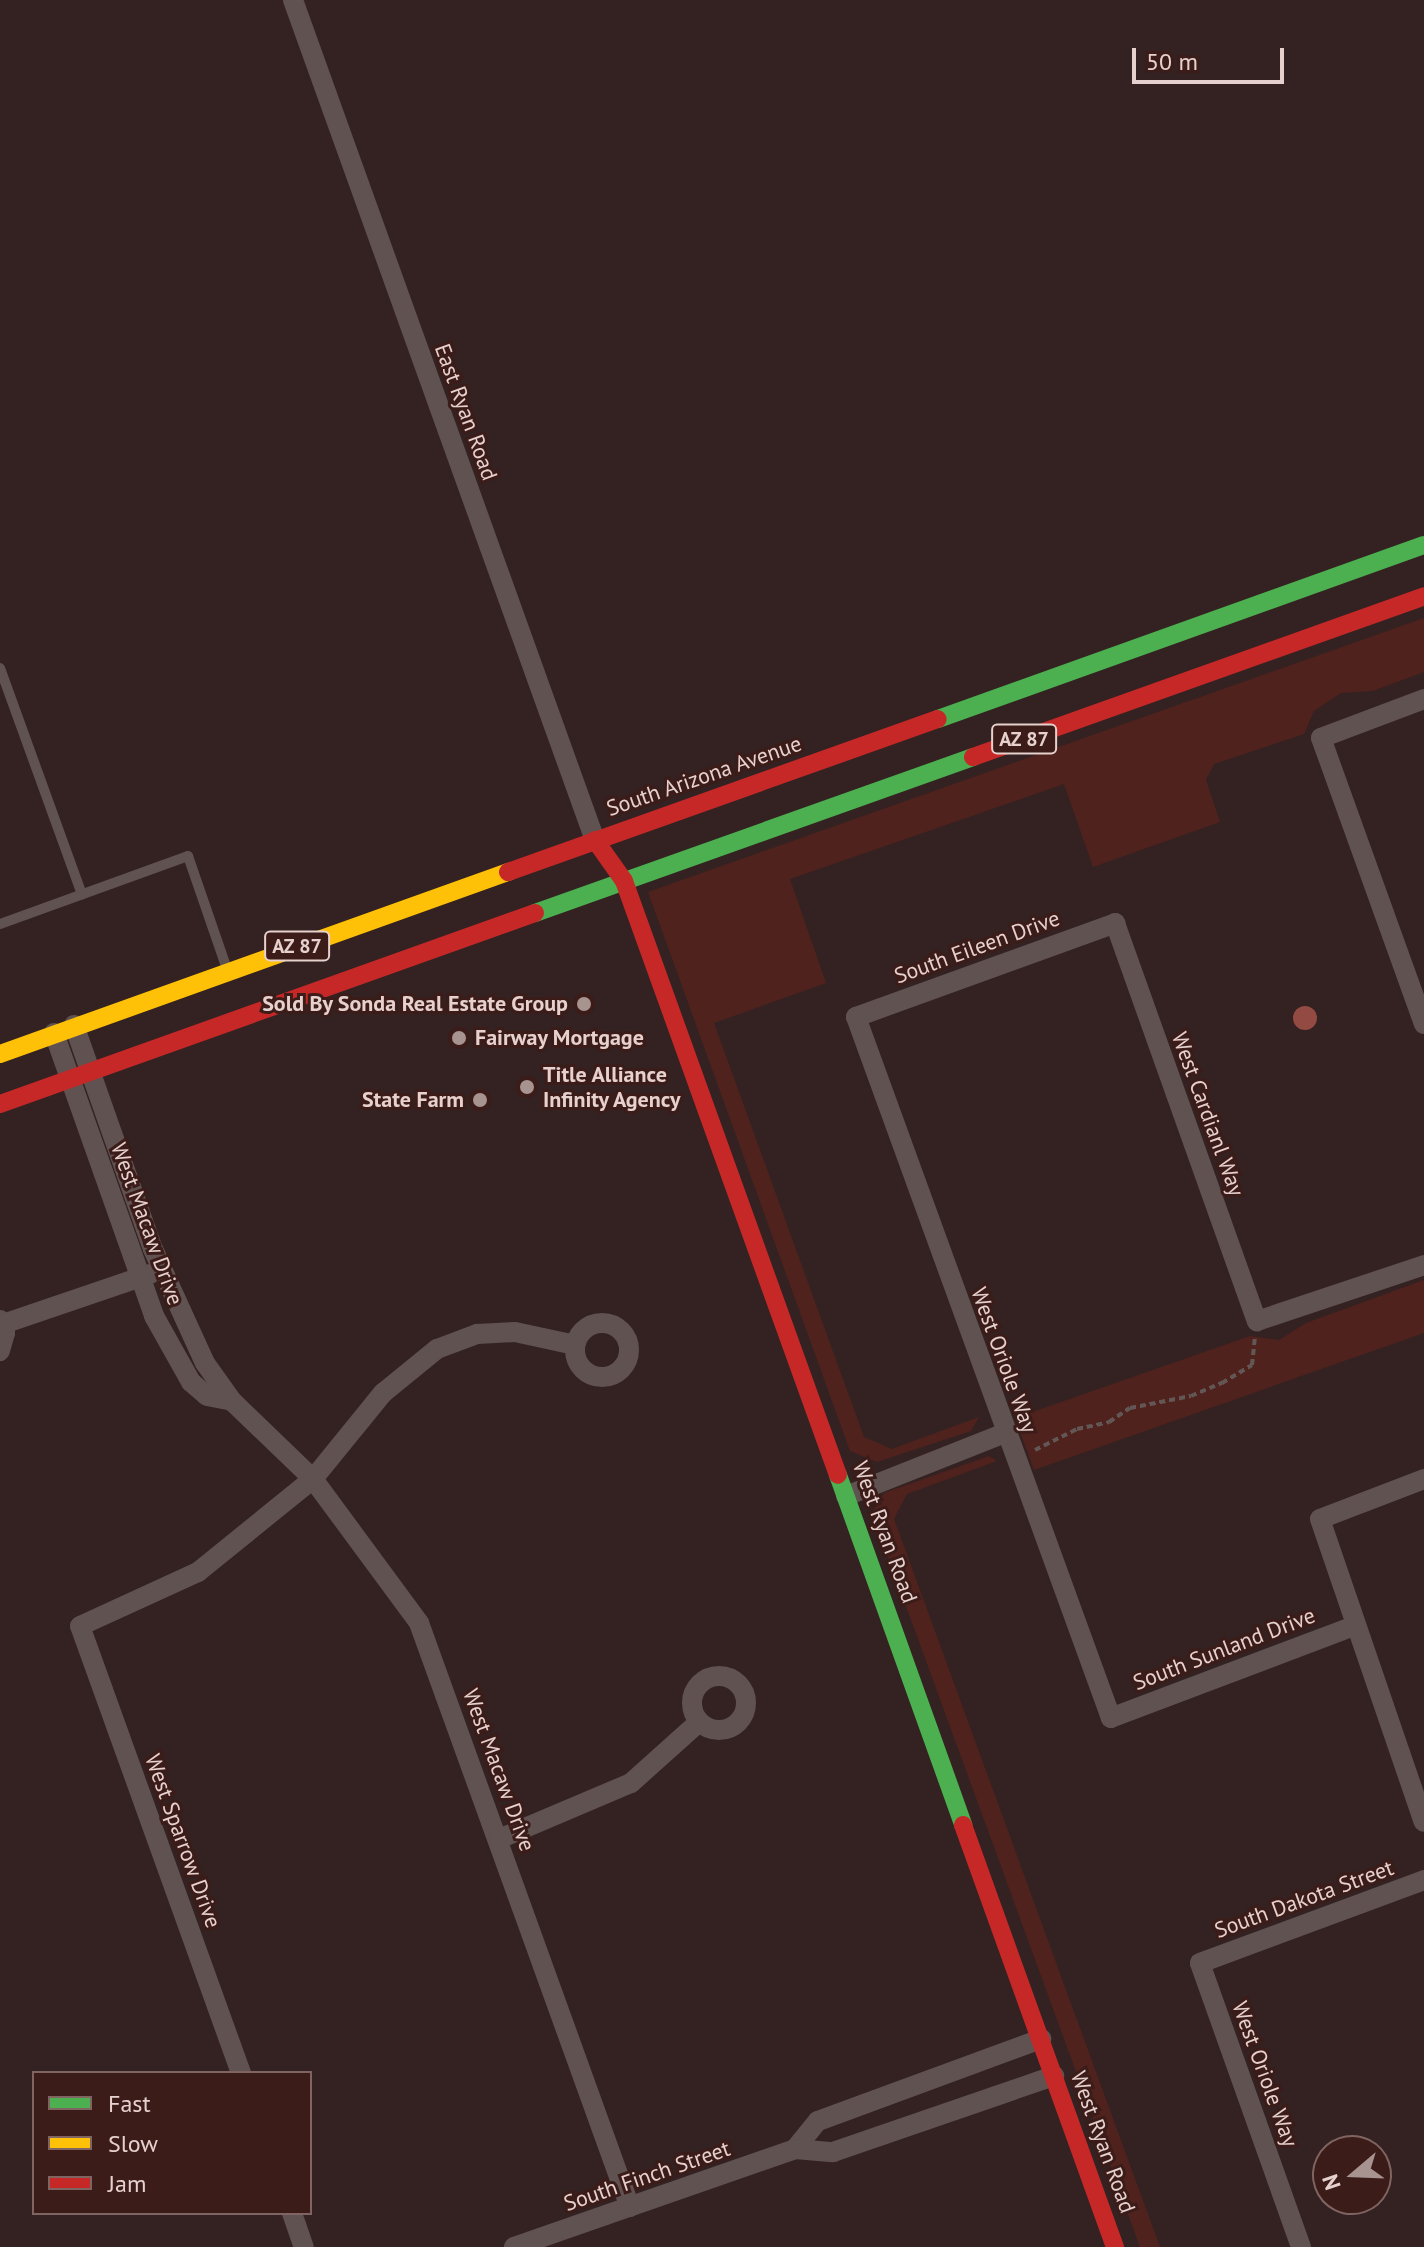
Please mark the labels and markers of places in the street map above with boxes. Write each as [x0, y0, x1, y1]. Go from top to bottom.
place label: Sold By Sonda Real Estate Group [261, 991, 568, 1017]
marker: Sold By Sonda Real Estate Group [575, 995, 593, 1013]
place label: Fairway Mortgage [475, 1025, 645, 1051]
marker: Fairway Mortgage [450, 1029, 468, 1047]
place label: Title Alliance Infinity Agency [543, 1061, 682, 1112]
marker: Title Alliance Infinity Agency [518, 1078, 536, 1096]
place label: State Farm [362, 1087, 464, 1113]
marker: State Farm [471, 1091, 489, 1109]

